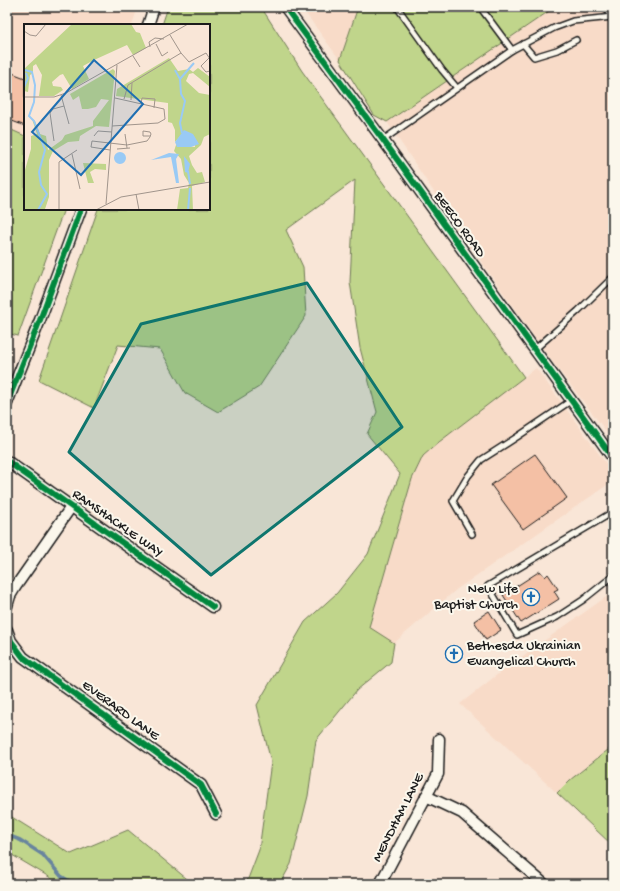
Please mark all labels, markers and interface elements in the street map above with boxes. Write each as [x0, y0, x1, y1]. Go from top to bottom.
inset map [24, 24, 210, 210]
street label: BEECO ROAD [429, 188, 489, 262]
street label: RAMSHACKLE WAY [68, 486, 166, 562]
place label: New Life Baptist Church [433, 581, 519, 614]
church icon: New Life Baptist Church [521, 587, 541, 607]
place label: Bethesda Ukrainian Evangelical Church [466, 638, 581, 671]
church icon: Bethesda Ukrainian Evangelical Church [444, 644, 464, 664]
street label: EVERARD LANE [78, 677, 163, 746]
street label: MENDHAM LANE [369, 770, 429, 865]

